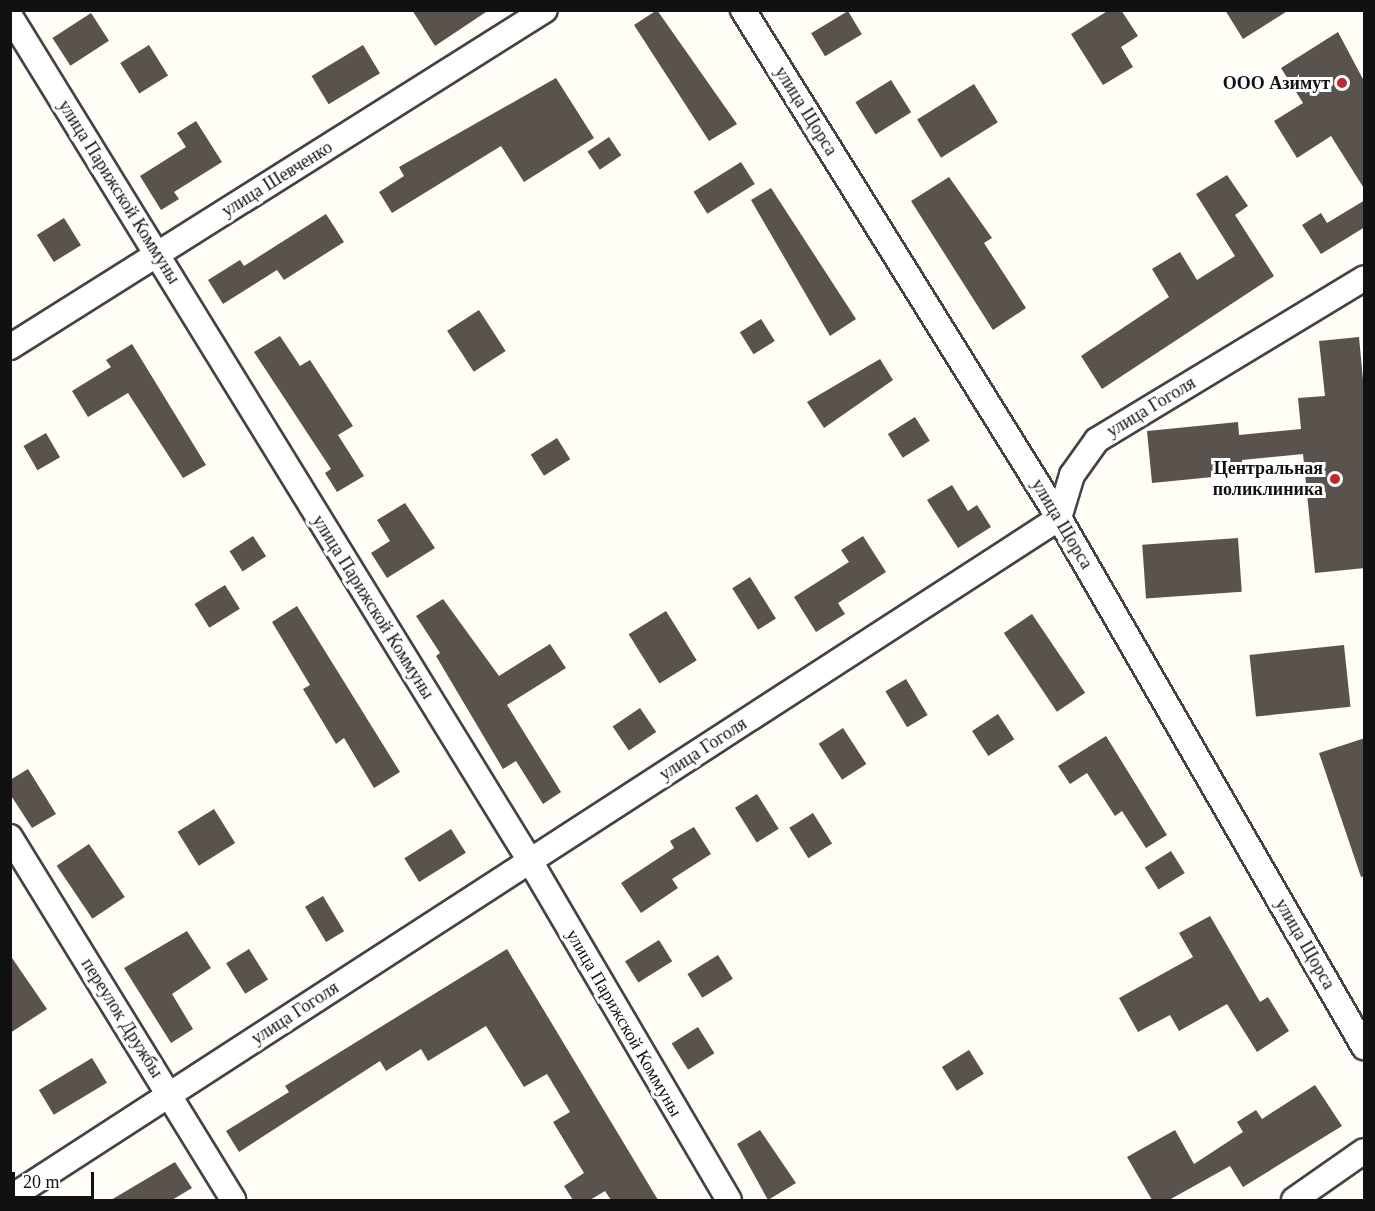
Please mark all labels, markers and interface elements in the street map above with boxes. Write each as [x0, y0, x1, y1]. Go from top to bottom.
street label: улица Щорса [770, 62, 842, 160]
place label: ООО Азимут [1223, 72, 1330, 94]
marker: ООО Азимут [1335, 76, 1349, 90]
street label: улица Парижской Коммуны [53, 96, 185, 288]
street label: улица Шевченко [218, 136, 336, 222]
street label: улица Гоголя [1103, 372, 1199, 442]
place label: Центральная поликлиника [1213, 458, 1323, 500]
marker: Центральная поликлиника [1328, 472, 1342, 486]
street label: улица Щорса [1027, 475, 1097, 573]
street label: улица Парижской Коммуны [307, 511, 439, 703]
street label: улица Гоголя [655, 713, 751, 785]
street label: улица Щорса [1270, 895, 1340, 993]
street label: улица Парижской Коммуны [561, 925, 687, 1121]
street label: переулок Дружбы [77, 954, 167, 1082]
street label: улица Гоголя [247, 977, 343, 1049]
scale bar [15, 1160, 98, 1198]
text: 20 m [23, 1172, 60, 1192]

